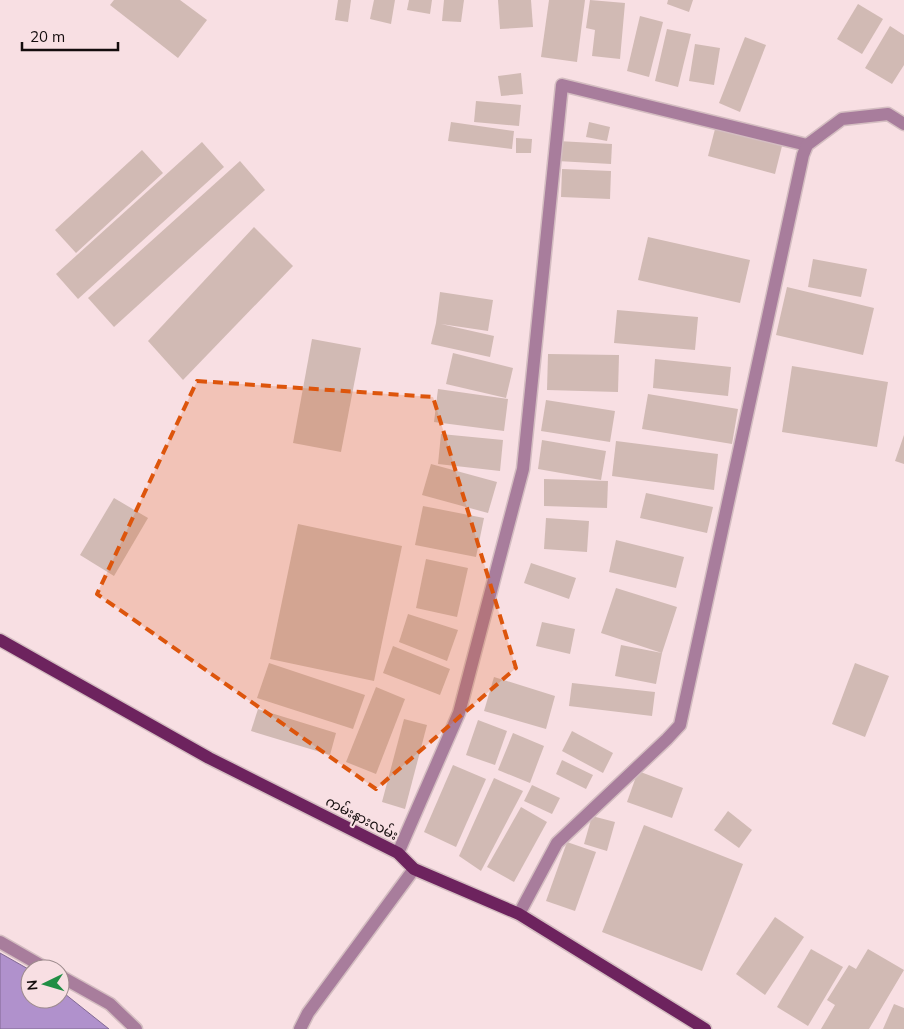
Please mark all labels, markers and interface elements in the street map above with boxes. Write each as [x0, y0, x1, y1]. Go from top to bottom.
scale bar [22, 20, 119, 52]
text: 20 m [30, 27, 65, 46]
street label: ကမ်းနားလမ်း [321, 791, 402, 847]
north arrow [20, 959, 70, 1009]
text: N [23, 979, 41, 991]

